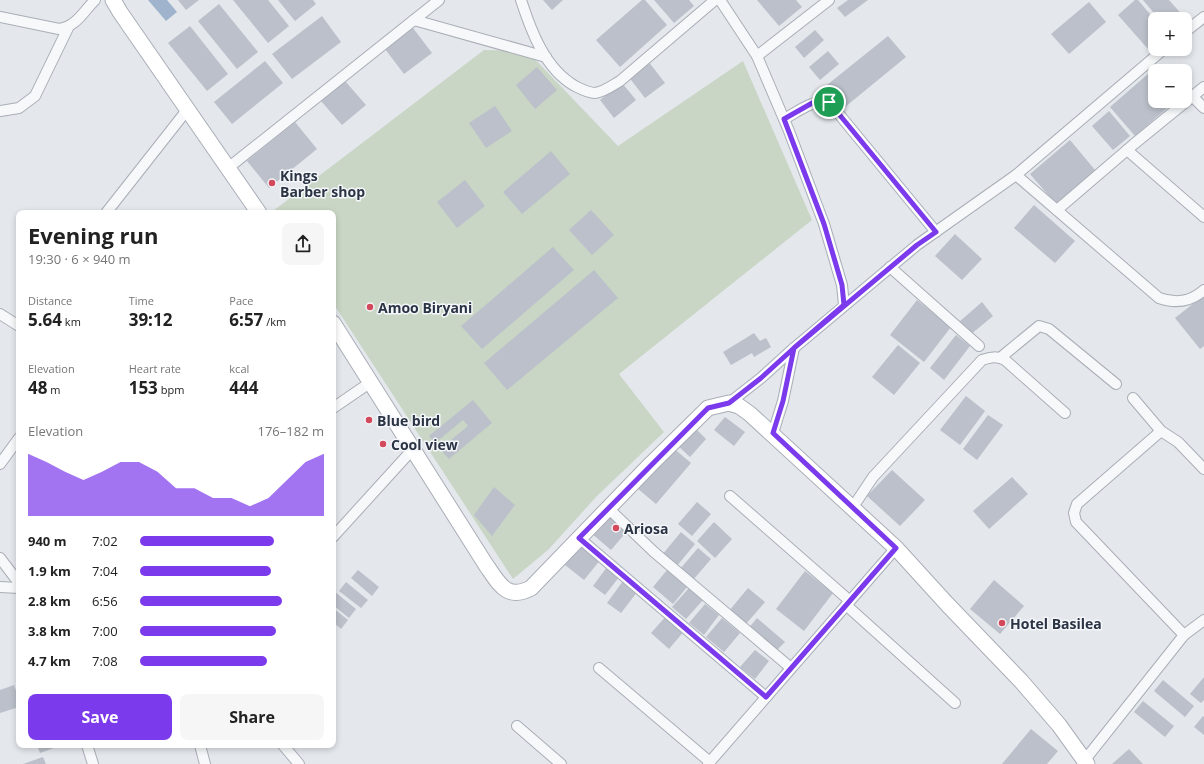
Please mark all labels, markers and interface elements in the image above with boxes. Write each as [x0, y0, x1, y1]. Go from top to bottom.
map controls [1148, 12, 1192, 108]
button: + [1148, 12, 1192, 56]
button: − [1148, 64, 1192, 108]
pin [812, 85, 846, 119]
icon: arrive [818, 91, 840, 113]
place label: Kings Barber shop [280, 166, 365, 201]
marker: Kings Barber shop [267, 178, 277, 188]
text: Evening run [28, 220, 159, 250]
button: share [282, 223, 324, 265]
text: 19:30 · 6 × 940 m [28, 250, 131, 268]
text: Distance [28, 293, 72, 308]
text: Time [129, 293, 154, 308]
text: Pace [229, 293, 254, 308]
place label: Amoo Biryani [378, 298, 472, 317]
marker: Amoo Biryani [365, 302, 375, 312]
text: 5.64 [28, 308, 62, 331]
text: 39:12 [129, 308, 172, 331]
text: 6:57 [229, 308, 263, 331]
text: km [62, 314, 81, 329]
text: /km [263, 314, 286, 329]
text: Elevation [28, 361, 75, 376]
text: Heart rate [129, 361, 181, 376]
text: kcal [229, 361, 249, 376]
text: 48 [28, 376, 47, 399]
text: 153 [129, 376, 158, 399]
text: 444 [229, 376, 259, 399]
text: m [47, 382, 61, 397]
text: bpm [158, 382, 184, 397]
place label: Blue bird [377, 411, 440, 430]
marker: Blue bird [364, 415, 374, 425]
text: Elevation [28, 422, 83, 440]
text: 176–182 m [257, 422, 324, 440]
place label: Cool view [391, 435, 458, 454]
marker: Cool view [378, 439, 388, 449]
place label: Ariosa [624, 519, 668, 538]
marker: Ariosa [611, 523, 621, 533]
text: 940 m [28, 532, 66, 550]
text: 7:02 [92, 532, 118, 550]
text: 1.9 km [28, 562, 71, 580]
text: 7:04 [92, 562, 118, 580]
text: 2.8 km [28, 592, 71, 610]
text: 6:56 [92, 592, 118, 610]
place label: Hotel Basilea [1010, 614, 1102, 633]
marker: Hotel Basilea [997, 618, 1007, 628]
text: 3.8 km [28, 622, 71, 640]
text: 7:00 [92, 622, 118, 640]
text: 4.7 km [28, 652, 71, 670]
text: 7:08 [92, 652, 118, 670]
button: Save [28, 694, 172, 740]
button: Share [180, 694, 324, 740]

